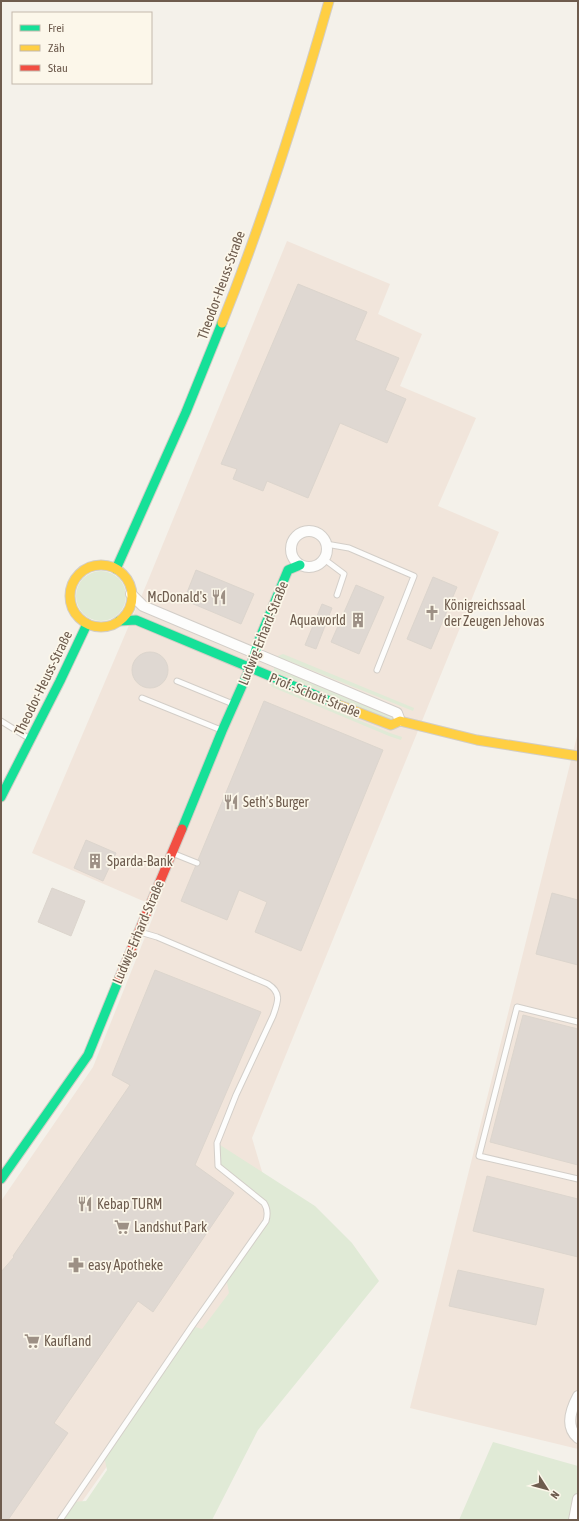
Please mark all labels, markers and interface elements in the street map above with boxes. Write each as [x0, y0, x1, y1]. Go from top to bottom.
legend [12, 12, 152, 84]
text: Frei [48, 21, 64, 35]
text: Zäh [48, 41, 65, 55]
text: Stau [48, 61, 68, 75]
street label: Theodor-Heuss-Straße [194, 229, 248, 341]
street label: Ludwig-Erhard-Straße [235, 579, 291, 687]
restaurant icon: McDonald's [210, 588, 228, 606]
place label: McDonald's [147, 589, 207, 605]
place label: Königreichssaal der Zeugen Jehovas [444, 597, 544, 629]
church icon: Königreichssaal der Zeugen Jehovas [423, 604, 441, 622]
building icon: Aquaworld [349, 611, 367, 629]
place label: Aquaworld [290, 612, 346, 628]
street label: Theodor-Heuss-Straße [11, 628, 75, 738]
street label: Prof.-Schott-Straße [267, 669, 363, 721]
restaurant icon: Seth’s Burger [222, 793, 240, 811]
place label: Seth’s Burger [243, 794, 310, 810]
building icon: Sparda-Bank [86, 852, 104, 870]
place label: Sparda-Bank [107, 853, 173, 869]
street label: Ludwig-Erhard-Straße [109, 878, 167, 986]
restaurant icon: Kebap TURM [76, 1195, 94, 1213]
place label: Kebap TURM [97, 1196, 162, 1212]
supermarket icon: Landshut Park [113, 1218, 131, 1236]
place label: Landshut Park [134, 1219, 207, 1235]
pharmacy icon: easy Apotheke [67, 1256, 85, 1274]
place label: easy Apotheke [88, 1257, 163, 1273]
supermarket icon: Kaufland [23, 1332, 41, 1350]
place label: Kaufland [44, 1333, 91, 1349]
north arrow [527, 1469, 567, 1509]
text: N [548, 1489, 562, 1501]

